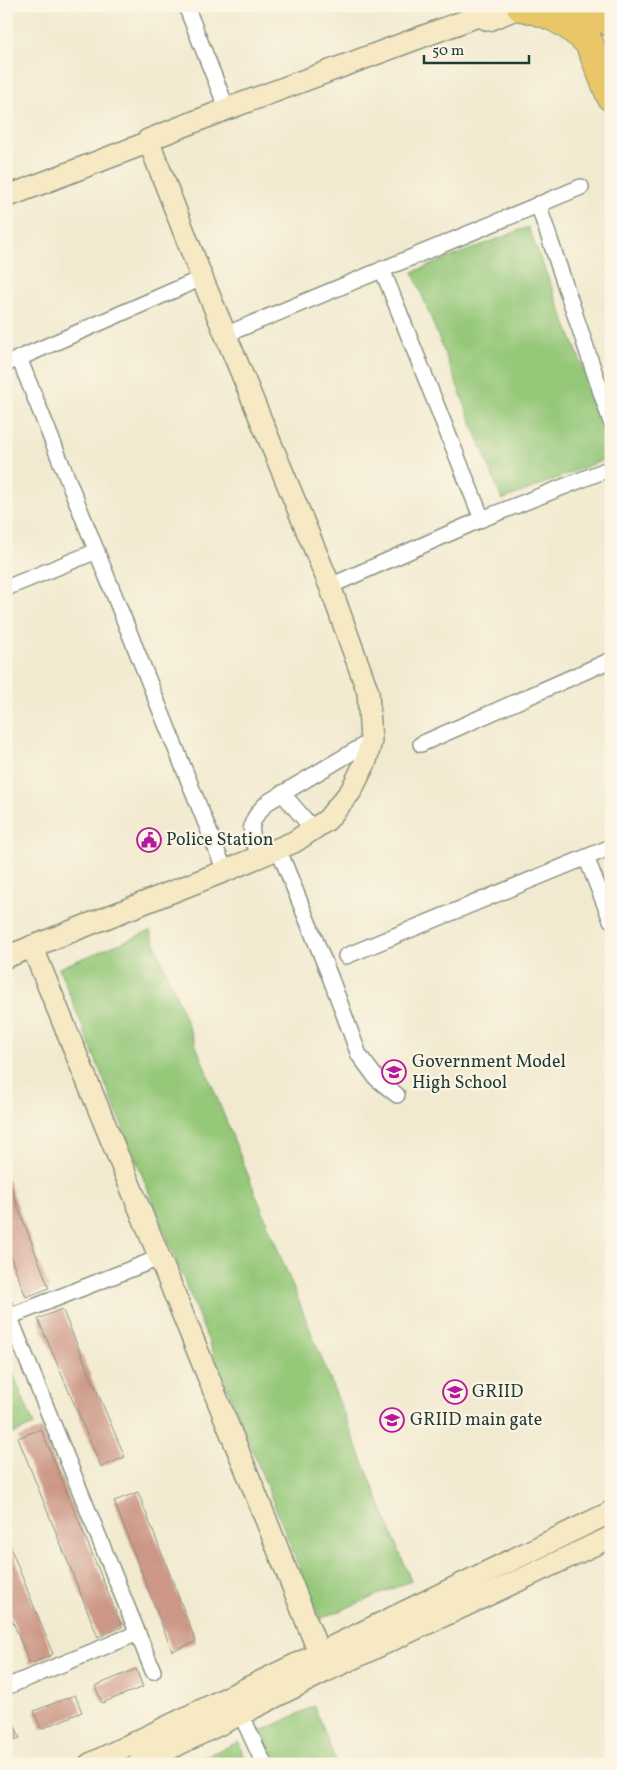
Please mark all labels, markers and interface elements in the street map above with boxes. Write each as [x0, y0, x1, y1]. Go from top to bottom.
scale bar [424, 32, 530, 64]
text: 50 m [432, 41, 464, 62]
public building icon: Police Station [136, 827, 162, 853]
place label: Police Station [166, 828, 274, 853]
place label: Government Model High School [412, 1050, 566, 1096]
school or university icon: Government Model High School [381, 1059, 407, 1085]
school or university icon: GRIID [442, 1379, 468, 1405]
place label: GRIID [472, 1380, 523, 1405]
school or university icon: GRIID main gate [379, 1407, 405, 1433]
place label: GRIID main gate [410, 1408, 542, 1433]

